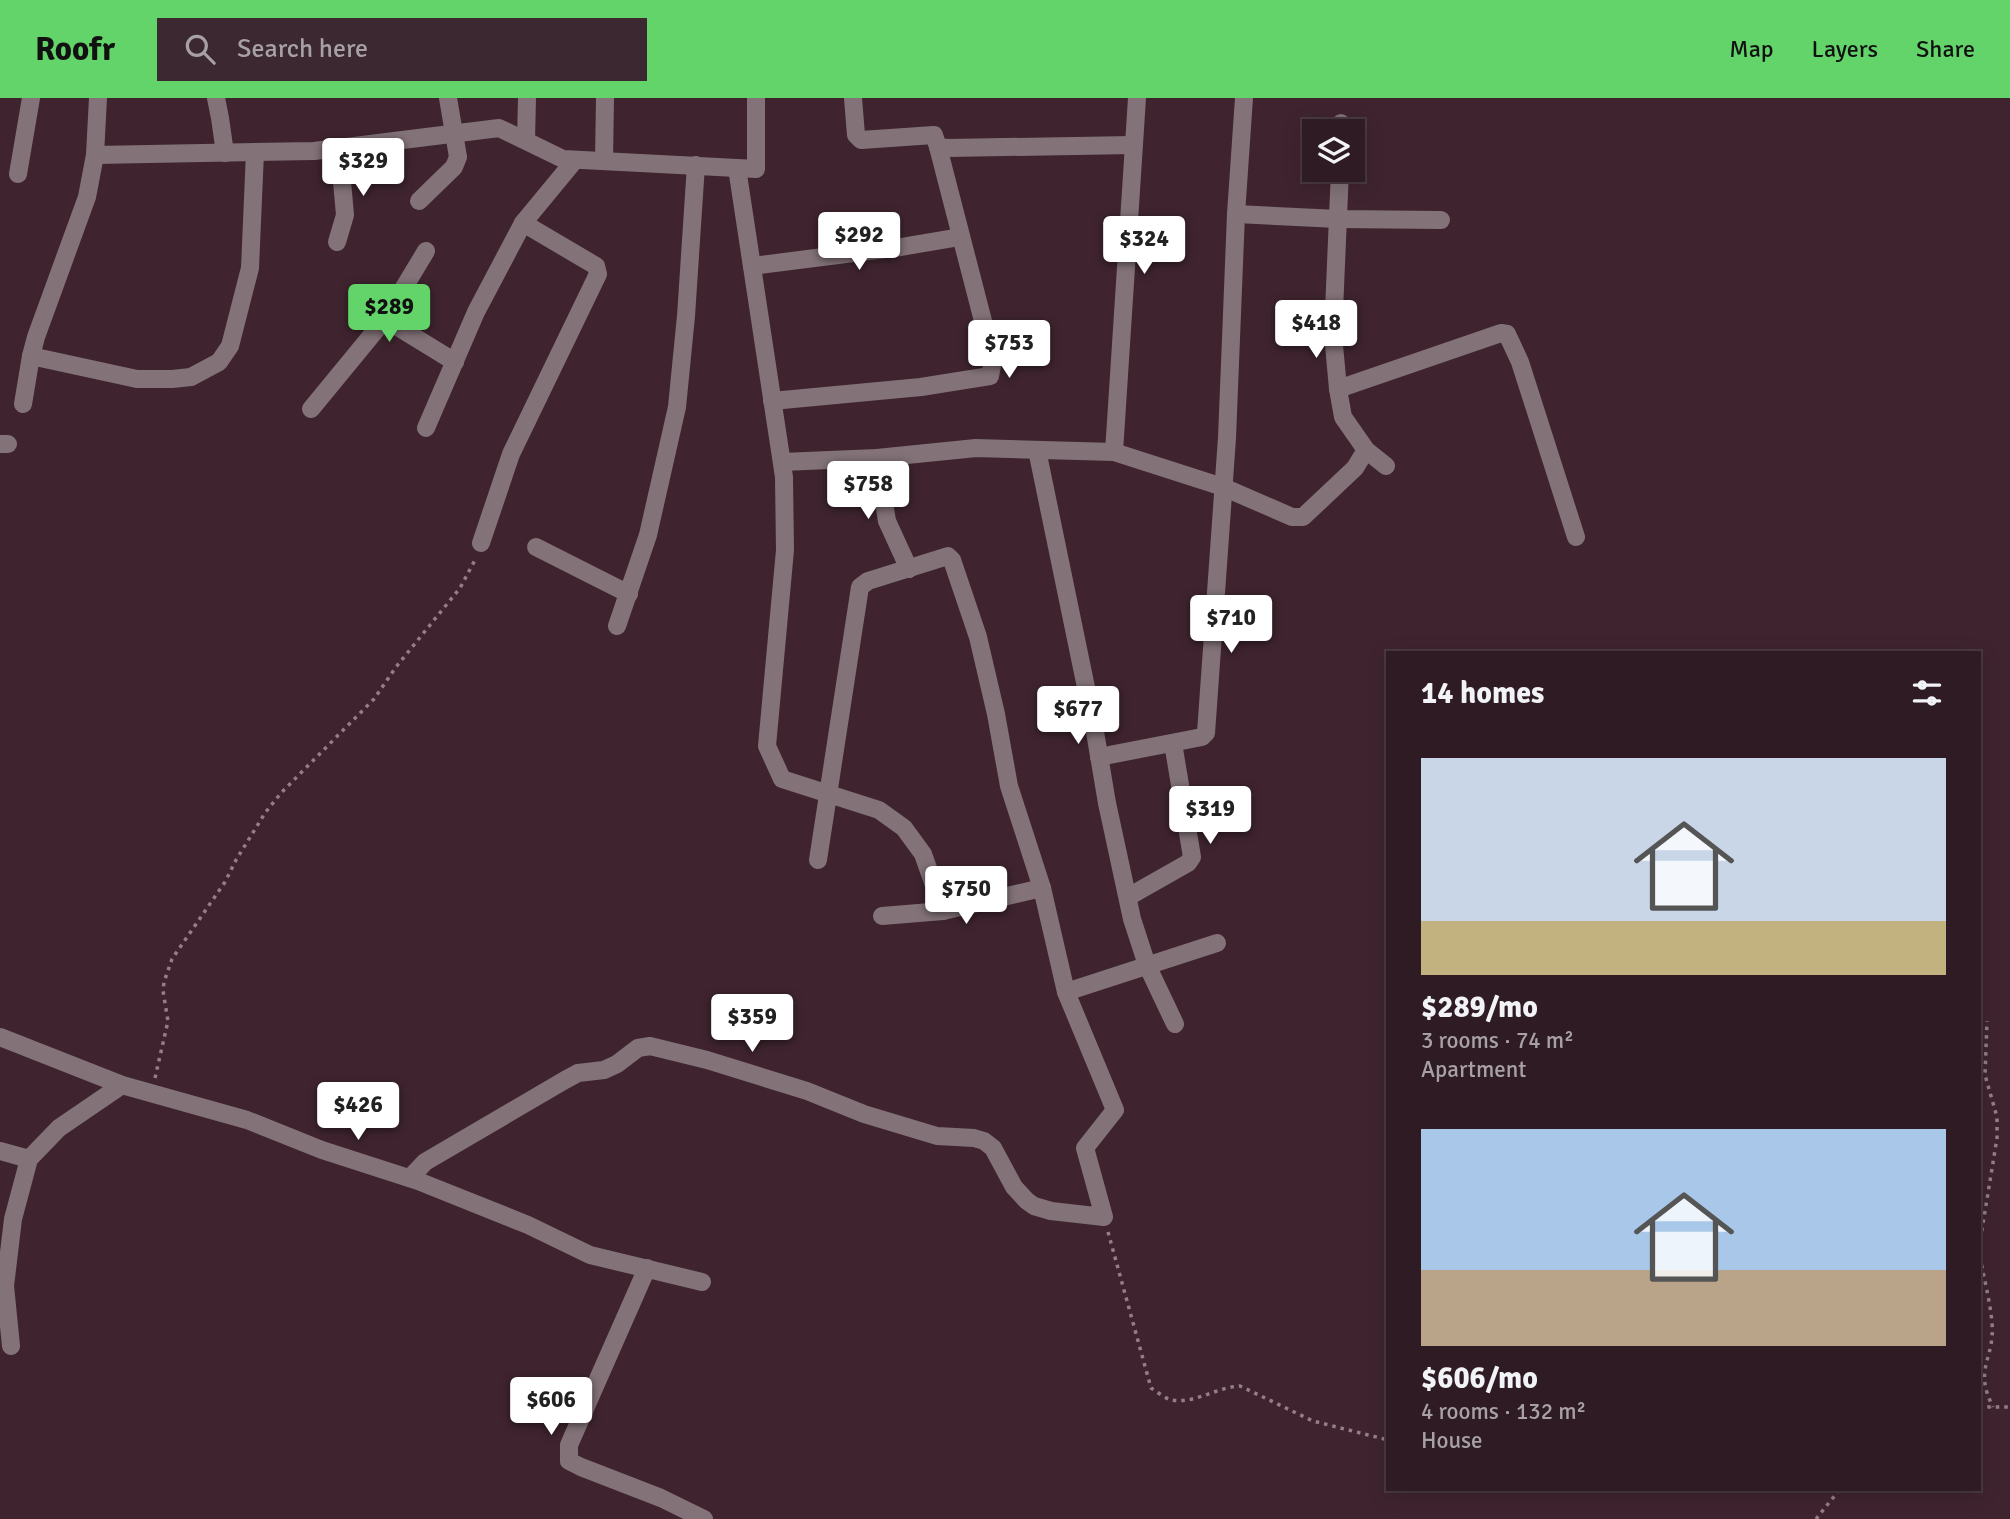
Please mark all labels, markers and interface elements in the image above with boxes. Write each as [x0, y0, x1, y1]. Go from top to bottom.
search box [157, 18, 647, 81]
text: Roofr [35, 29, 115, 70]
icon: search [181, 30, 219, 68]
text: Search here [237, 33, 368, 65]
text: Map [1729, 34, 1774, 64]
text: Layers [1812, 34, 1878, 64]
text: Share [1916, 34, 1975, 64]
map controls [1302, 119, 1365, 182]
button: layers [1302, 119, 1365, 182]
pin: $329 [322, 139, 404, 198]
text: $329 [338, 146, 388, 175]
pin: $292 [818, 212, 900, 272]
pin: $324 [1103, 216, 1185, 276]
text: $292 [834, 220, 884, 249]
text: $324 [1119, 224, 1169, 253]
pin: $289 [348, 285, 430, 344]
text: $289 [364, 292, 414, 321]
pin: $418 [1275, 300, 1357, 360]
text: $418 [1291, 308, 1341, 337]
pin: $753 [968, 320, 1050, 380]
text: $753 [984, 328, 1034, 357]
pin: $758 [827, 462, 909, 521]
text: $758 [843, 469, 893, 498]
pin: $710 [1190, 596, 1272, 655]
text: $710 [1206, 603, 1256, 632]
icon: filters [1908, 674, 1946, 712]
text: 14 homes [1421, 675, 1544, 712]
pin: $677 [1037, 686, 1119, 746]
text: $677 [1053, 694, 1103, 723]
pin: $319 [1169, 786, 1251, 846]
text: $319 [1185, 794, 1235, 823]
icon: home [1621, 803, 1747, 929]
pin: $750 [925, 866, 1007, 926]
text: $750 [941, 874, 991, 903]
text: $289/mo [1421, 989, 1538, 1026]
pin: $359 [711, 995, 793, 1054]
text: $359 [727, 1002, 777, 1031]
text: 3 rooms · 74 m² [1421, 1026, 1574, 1055]
text: Apartment [1421, 1055, 1526, 1084]
pin: $426 [317, 1082, 399, 1142]
text: $426 [333, 1090, 383, 1119]
icon: home [1621, 1174, 1747, 1300]
text: $606/mo [1421, 1360, 1538, 1397]
pin: $606 [510, 1378, 592, 1437]
text: $606 [526, 1385, 576, 1414]
text: 4 rooms · 132 m² [1421, 1397, 1586, 1426]
text: House [1421, 1426, 1483, 1455]

